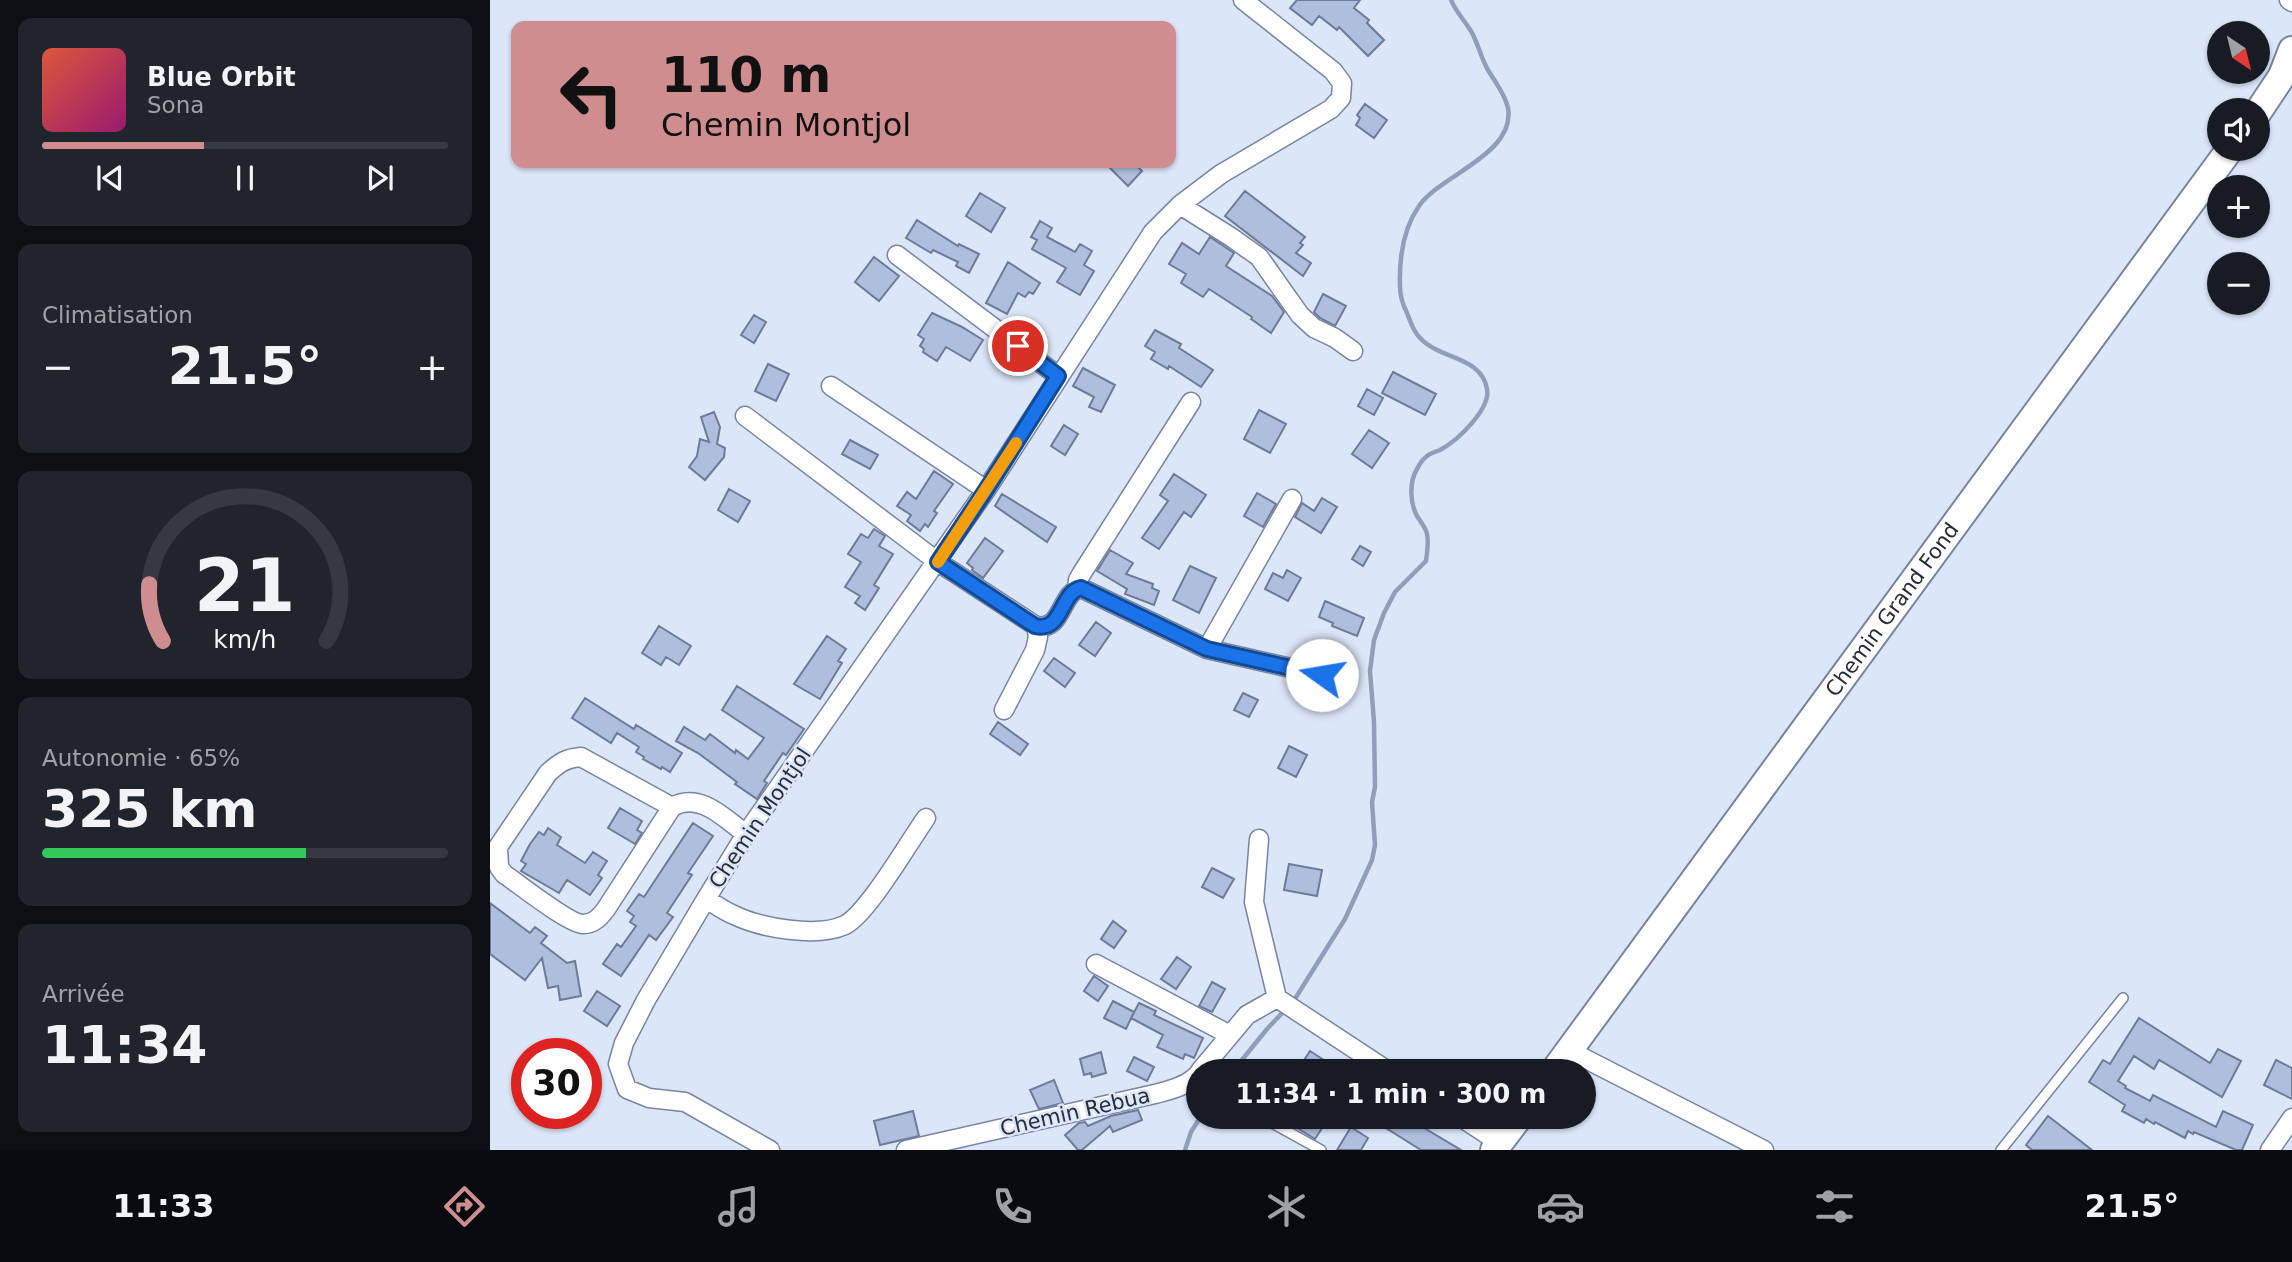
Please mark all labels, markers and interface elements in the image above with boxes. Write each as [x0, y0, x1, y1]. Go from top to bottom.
north arrow [2207, 21, 2270, 84]
map controls [2207, 21, 2270, 315]
text: 110 m [661, 47, 831, 104]
icon: left [546, 49, 637, 140]
text: Blue Orbit [147, 62, 296, 92]
text: Sona [147, 92, 204, 118]
button: sound [2207, 98, 2270, 161]
text: Chemin Montjol [661, 106, 911, 144]
icon: previous [91, 159, 129, 197]
icon: pause [226, 159, 264, 197]
icon: next [361, 159, 399, 197]
button: + [2207, 175, 2270, 238]
button: − [2207, 252, 2270, 315]
text: Climatisation [42, 302, 193, 328]
pin [988, 316, 1048, 376]
icon: arrive [999, 327, 1037, 365]
text: 21.5° [168, 336, 322, 396]
text: − [42, 345, 74, 389]
text: + [416, 345, 448, 389]
street label: Chemin Grand Fond [1821, 518, 1964, 701]
text: 21 [194, 543, 296, 628]
text: km/h [213, 625, 277, 654]
position arrow [1285, 638, 1359, 712]
street label: Chemin Montjol [704, 743, 816, 893]
text: Autonomie · 65% [42, 745, 240, 771]
text: 325 km [42, 779, 257, 839]
text: Arrivée [42, 981, 125, 1007]
text: 11:34 [42, 1015, 208, 1075]
speed limit sign: 30 [511, 1038, 602, 1129]
text: 11:34 · 1 min · 300 m [1236, 1079, 1546, 1109]
street label: Chemin Rebua [998, 1083, 1152, 1141]
icon: directions [440, 1182, 489, 1231]
icon: music [714, 1182, 763, 1231]
icon: phone [988, 1182, 1037, 1231]
icon: climate [1262, 1182, 1311, 1231]
icon: car [1536, 1182, 1585, 1231]
icon: filters [1810, 1182, 1859, 1231]
text: 11:33 [113, 1187, 214, 1225]
text: 21.5° [2084, 1187, 2179, 1225]

